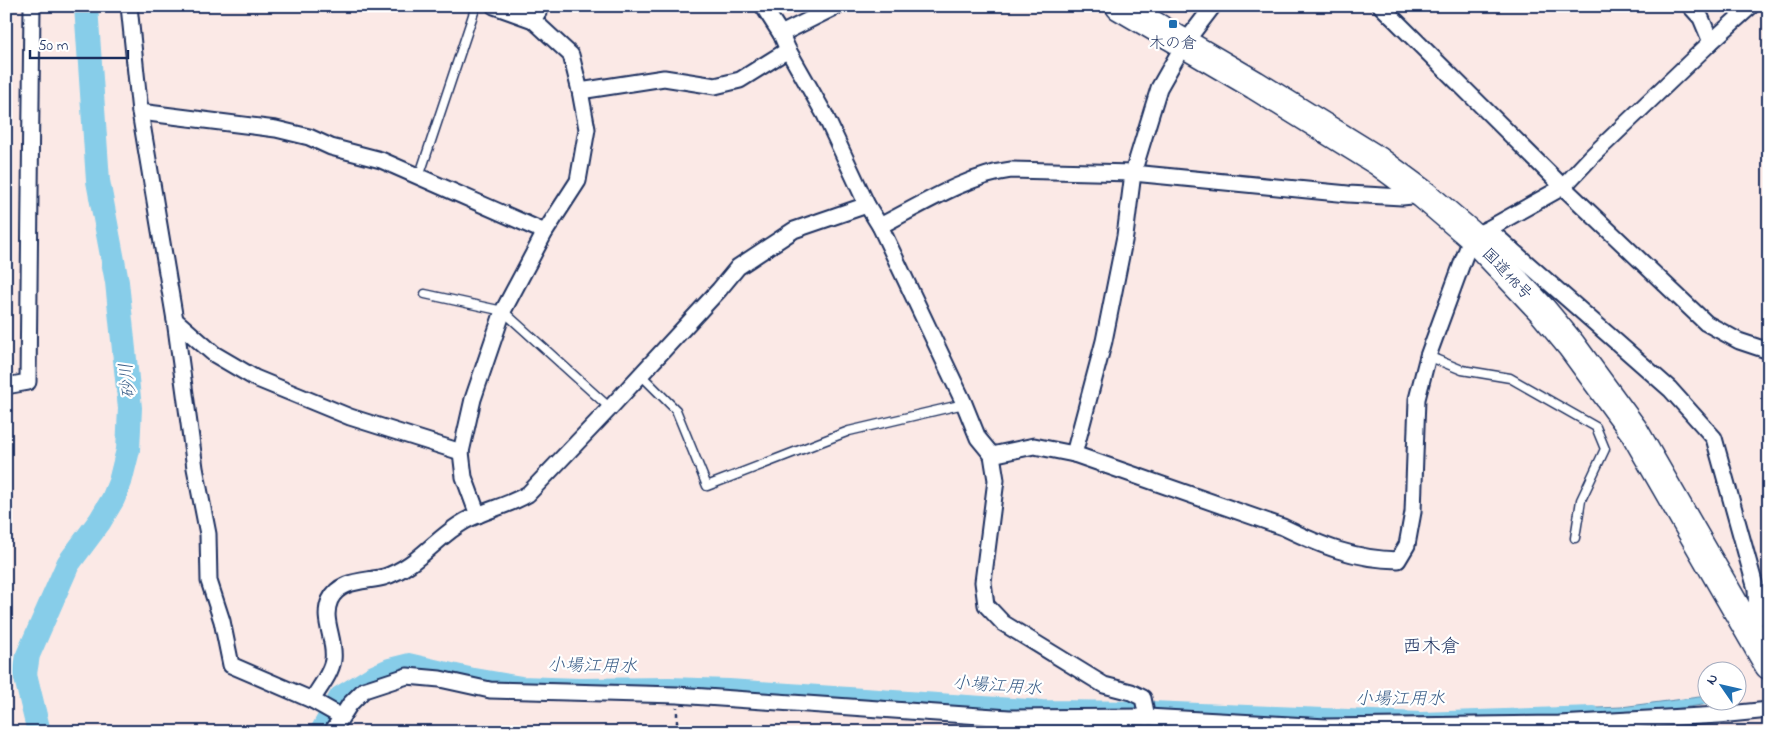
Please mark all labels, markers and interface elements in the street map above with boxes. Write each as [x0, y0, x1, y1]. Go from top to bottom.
marker: 木の倉 [1167, 18, 1179, 30]
scale bar [30, 28, 128, 60]
place label: 木の倉 [1149, 32, 1197, 56]
text: 50 m [38, 35, 69, 57]
street label: 国道118号 [1476, 243, 1537, 306]
water label: 砂川 [114, 362, 144, 400]
district label: 西木倉 [1402, 634, 1460, 661]
water label: 小場江用水 [547, 653, 637, 681]
north arrow [1698, 660, 1748, 710]
text: N [1701, 670, 1724, 689]
water label: 小場江用水 [951, 671, 1043, 703]
water label: 小場江用水 [1355, 687, 1445, 713]

